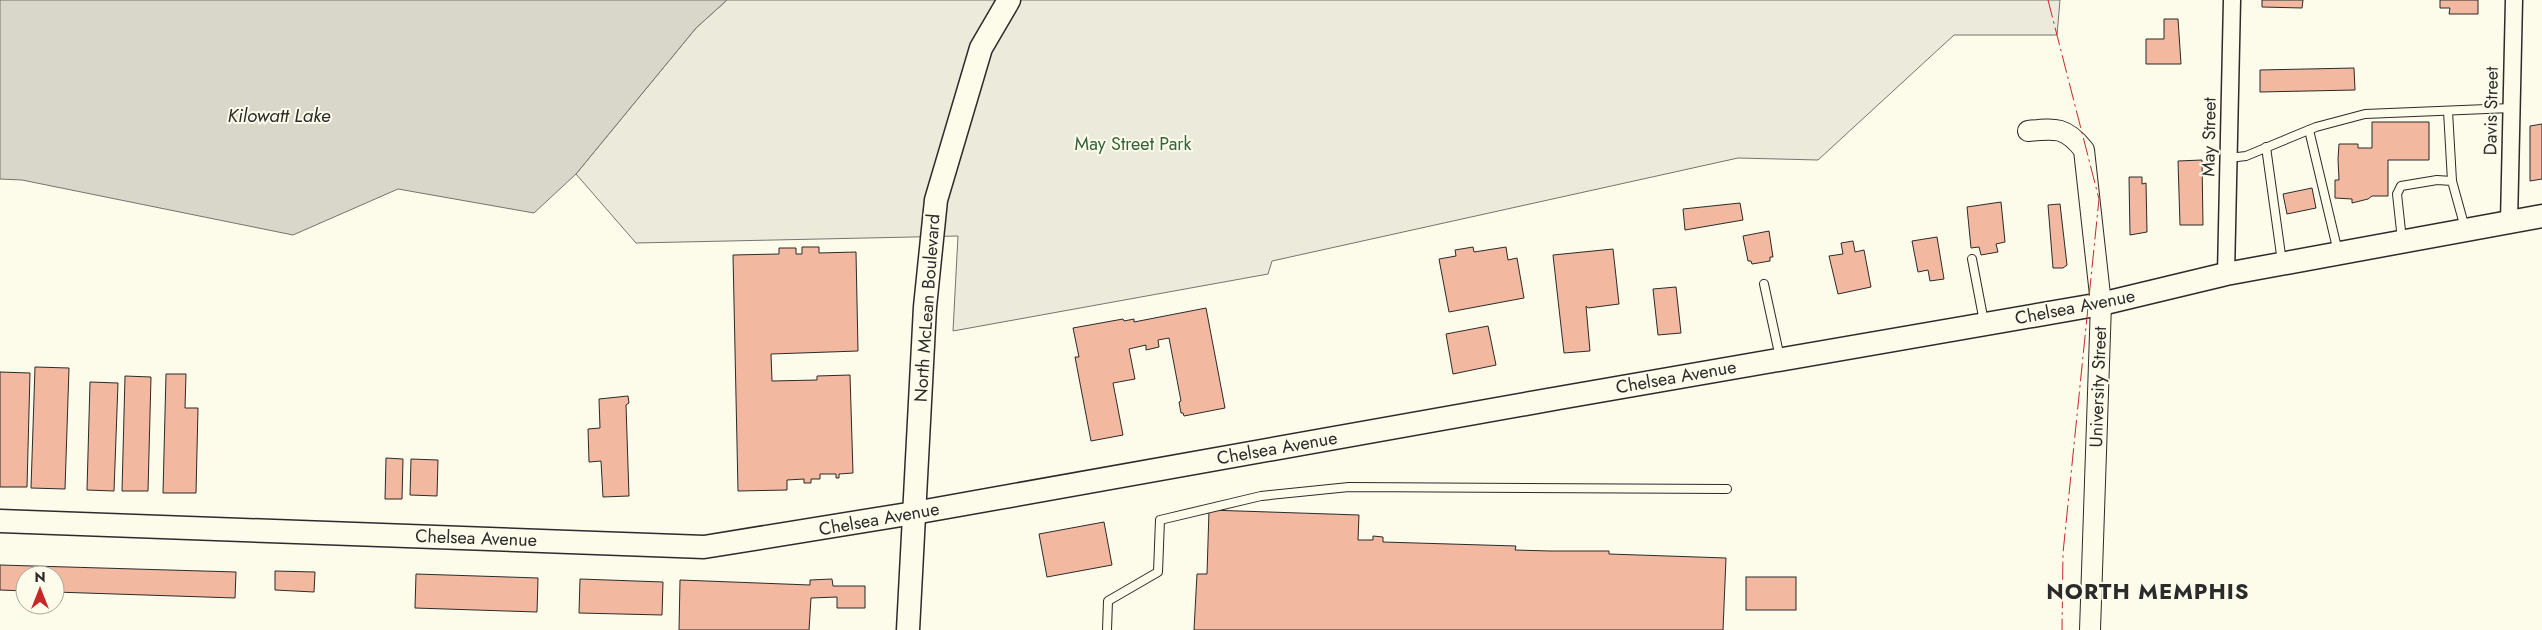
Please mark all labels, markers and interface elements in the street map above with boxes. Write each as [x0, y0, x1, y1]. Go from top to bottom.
street label: Davis Street [2477, 66, 2505, 156]
street label: May Street [2195, 96, 2223, 177]
water label: Kilowatt Lake [228, 102, 331, 129]
park label: May Street Park [1075, 131, 1192, 157]
street label: North McLean Boulevard [907, 213, 947, 403]
street label: Chelsea Avenue [2013, 283, 2137, 331]
street label: University Street [2083, 325, 2113, 448]
street label: Chelsea Avenue [1614, 354, 1738, 400]
street label: Chelsea Avenue [1215, 425, 1339, 471]
street label: Chelsea Avenue [817, 496, 941, 542]
street label: Chelsea Avenue [415, 523, 537, 553]
north arrow [15, 565, 65, 615]
text: N [34, 567, 46, 587]
district label: NORTH MEMPHIS [2046, 575, 2250, 607]

